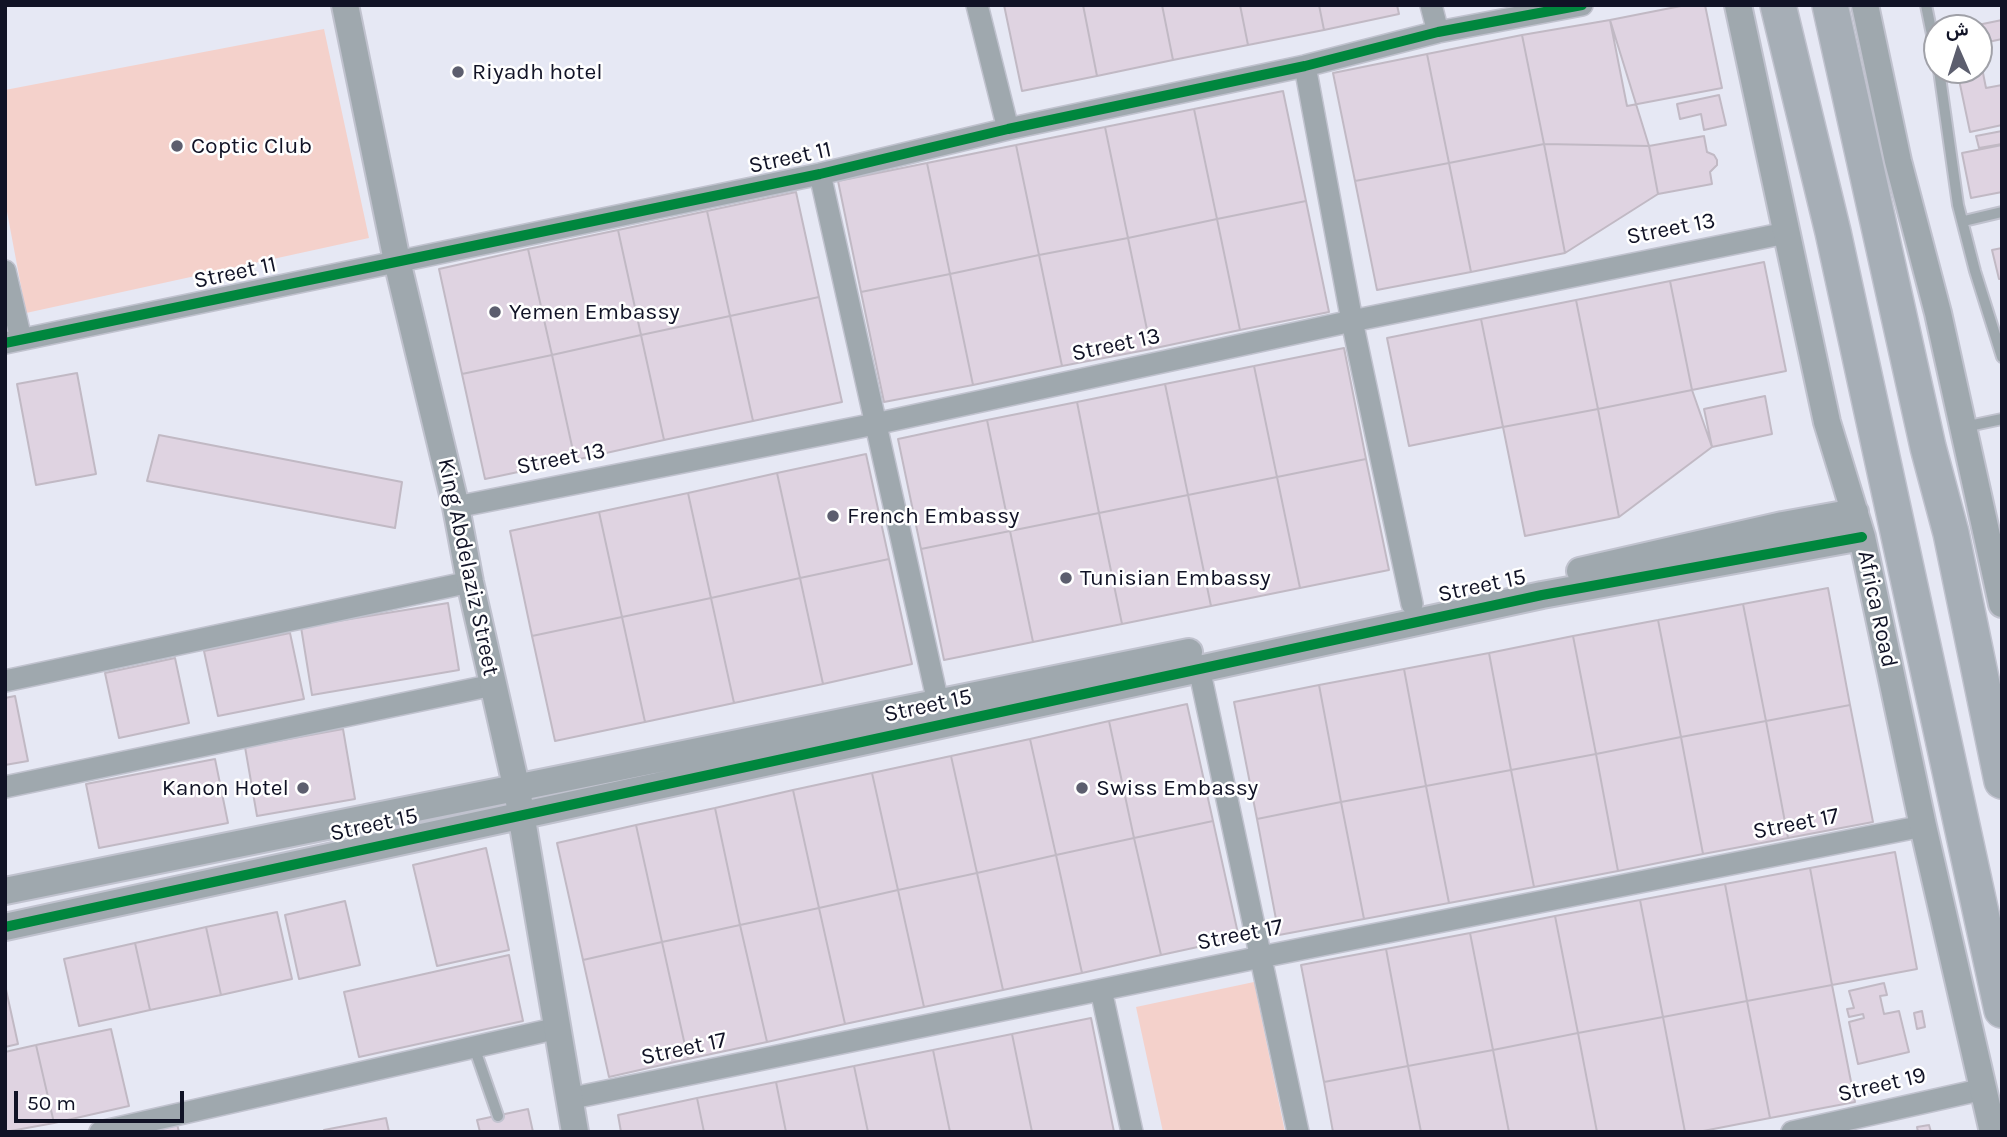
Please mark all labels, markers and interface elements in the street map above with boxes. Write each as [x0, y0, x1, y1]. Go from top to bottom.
north arrow [1923, 14, 1993, 84]
text: ش [1945, 18, 1969, 42]
place label: Riyadh hotel [472, 58, 603, 86]
marker: Riyadh hotel [450, 64, 466, 80]
place label: Coptic Club [191, 132, 312, 160]
street label: Street 11 [746, 136, 834, 180]
marker: Coptic Club [169, 138, 185, 154]
street label: Street 13 [1624, 207, 1718, 251]
street label: Street 11 [191, 251, 279, 295]
place label: Yemen Embassy [509, 298, 680, 326]
marker: Yemen Embassy [487, 304, 503, 320]
street label: Street 13 [1069, 322, 1163, 368]
street label: Street 13 [514, 437, 608, 481]
street label: King Abdelaziz Street [431, 456, 505, 678]
place label: French Embassy [847, 502, 1019, 530]
marker: French Embassy [825, 508, 841, 524]
street label: Africa Road [1851, 548, 1903, 670]
street label: Street 15 [1436, 563, 1528, 609]
place label: Tunisian Embassy [1080, 564, 1271, 592]
marker: Tunisian Embassy [1058, 570, 1074, 586]
street label: Street 15 [882, 683, 974, 729]
place label: Kanon Hotel [162, 774, 289, 802]
place label: Swiss Embassy [1096, 774, 1258, 802]
marker: Kanon Hotel [295, 780, 311, 796]
marker: Swiss Embassy [1074, 780, 1090, 796]
street label: Street 15 [328, 802, 420, 848]
street label: Street 17 [1751, 802, 1841, 846]
street label: Street 17 [1195, 913, 1285, 957]
street label: Street 17 [639, 1026, 729, 1072]
street label: Street 19 [1835, 1061, 1929, 1109]
scale bar [18, 1078, 187, 1122]
text: 50 m [27, 1091, 76, 1115]

